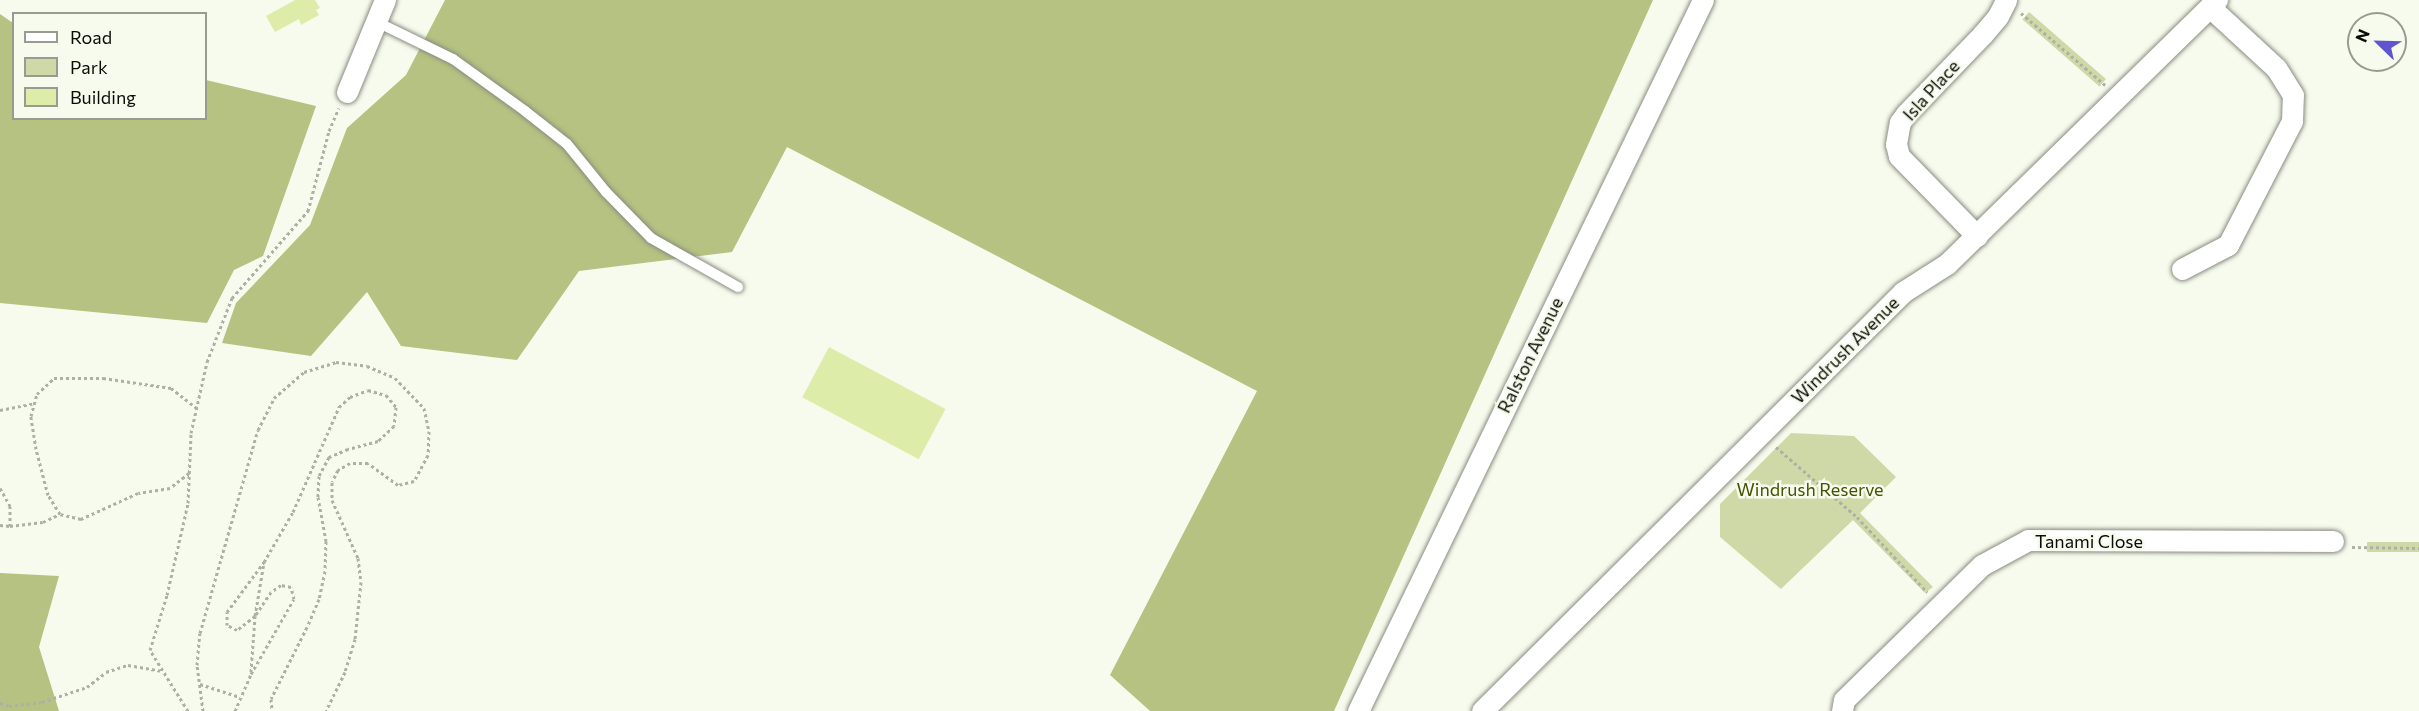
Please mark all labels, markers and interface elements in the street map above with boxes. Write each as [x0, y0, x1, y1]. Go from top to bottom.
legend [12, 12, 207, 120]
north arrow [2347, 12, 2407, 72]
text: Road [70, 26, 112, 48]
text: N [2351, 26, 2373, 45]
street label: Isla Place [1898, 55, 1964, 125]
text: Park [70, 56, 108, 78]
text: Building [70, 86, 136, 108]
street label: Windrush Avenue [1787, 292, 1903, 408]
street label: Ralston Avenue [1493, 294, 1567, 416]
park label: Windrush Reserve [1736, 478, 1884, 500]
street label: Tanami Close [2035, 530, 2143, 552]

